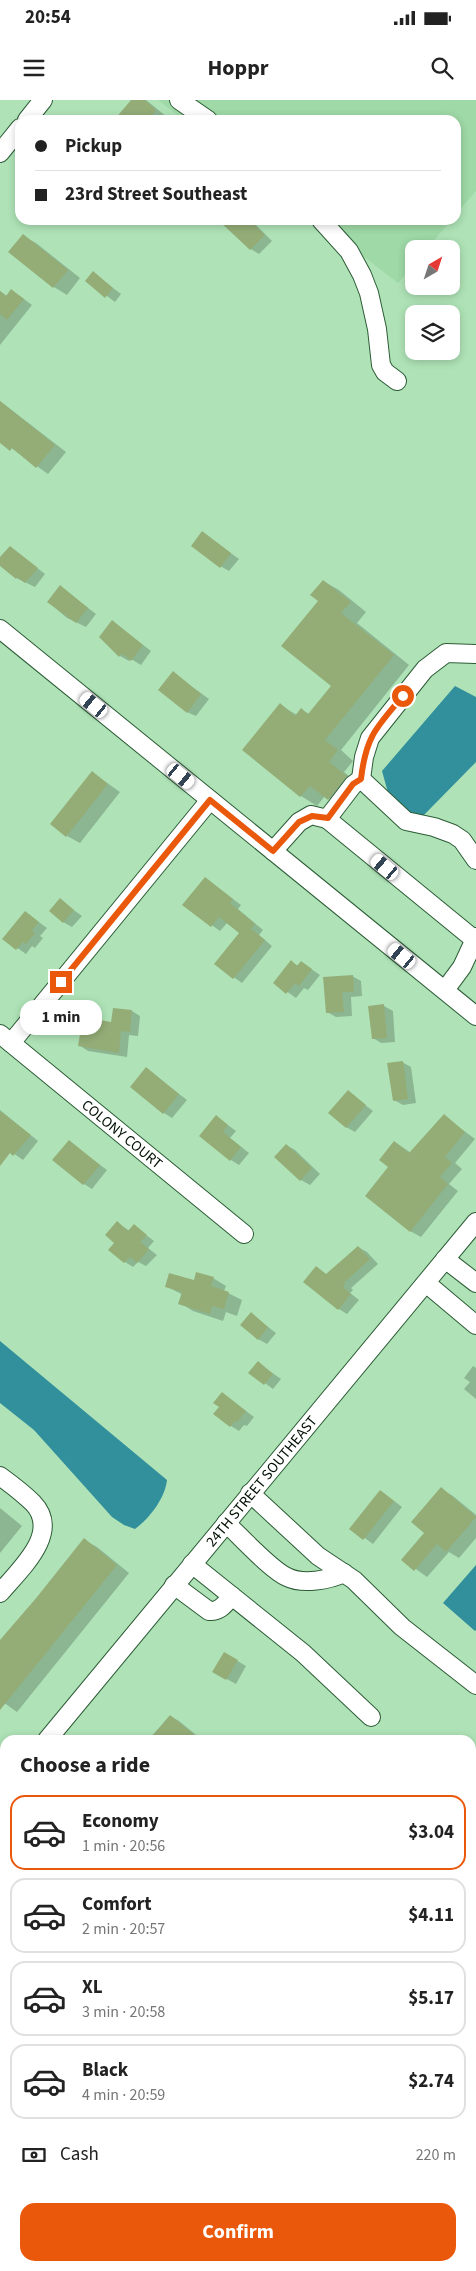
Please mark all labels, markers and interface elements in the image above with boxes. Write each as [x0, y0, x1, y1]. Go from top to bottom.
text: 20:54 [25, 4, 71, 31]
text: Hoppr [207, 52, 269, 84]
icon: menu [20, 54, 48, 82]
icon: search [428, 54, 456, 82]
text: Pickup [65, 133, 122, 160]
text: 23rd Street Southeast [65, 181, 247, 208]
north arrow [405, 240, 460, 295]
map controls [405, 240, 460, 360]
button: layers [405, 305, 460, 360]
route start [392, 685, 414, 707]
car [77, 690, 110, 720]
car [164, 761, 197, 791]
car [368, 852, 401, 882]
car [385, 941, 418, 971]
route end [50, 971, 72, 993]
callout: 1 min [20, 1000, 102, 1034]
text: 1 min [42, 1006, 80, 1028]
street label: COLONY COURT [77, 1095, 167, 1174]
street label: 24TH STREET SOUTHEAST [201, 1411, 322, 1551]
text: Choose a ride [20, 1749, 150, 1781]
text: Economy [82, 1808, 159, 1835]
icon: car [22, 1810, 67, 1855]
text: $3.04 [408, 1819, 454, 1846]
text: 1 min · 20:56 [82, 1835, 165, 1857]
text: Comfort [82, 1891, 152, 1918]
icon: car [22, 1893, 67, 1938]
text: $4.11 [408, 1902, 454, 1929]
text: 2 min · 20:57 [82, 1918, 165, 1940]
text: XL [82, 1974, 103, 2001]
icon: car [22, 1976, 67, 2021]
text: $5.17 [408, 1985, 454, 2012]
text: 3 min · 20:58 [82, 2001, 165, 2023]
text: Black [82, 2057, 128, 2084]
icon: car [22, 2059, 67, 2104]
text: $2.74 [408, 2068, 454, 2095]
text: 4 min · 20:59 [82, 2084, 165, 2106]
icon: cash [20, 2141, 48, 2169]
text: Cash [60, 2141, 99, 2168]
text: 220 m [416, 2144, 456, 2166]
button: Confirm [20, 2203, 456, 2261]

